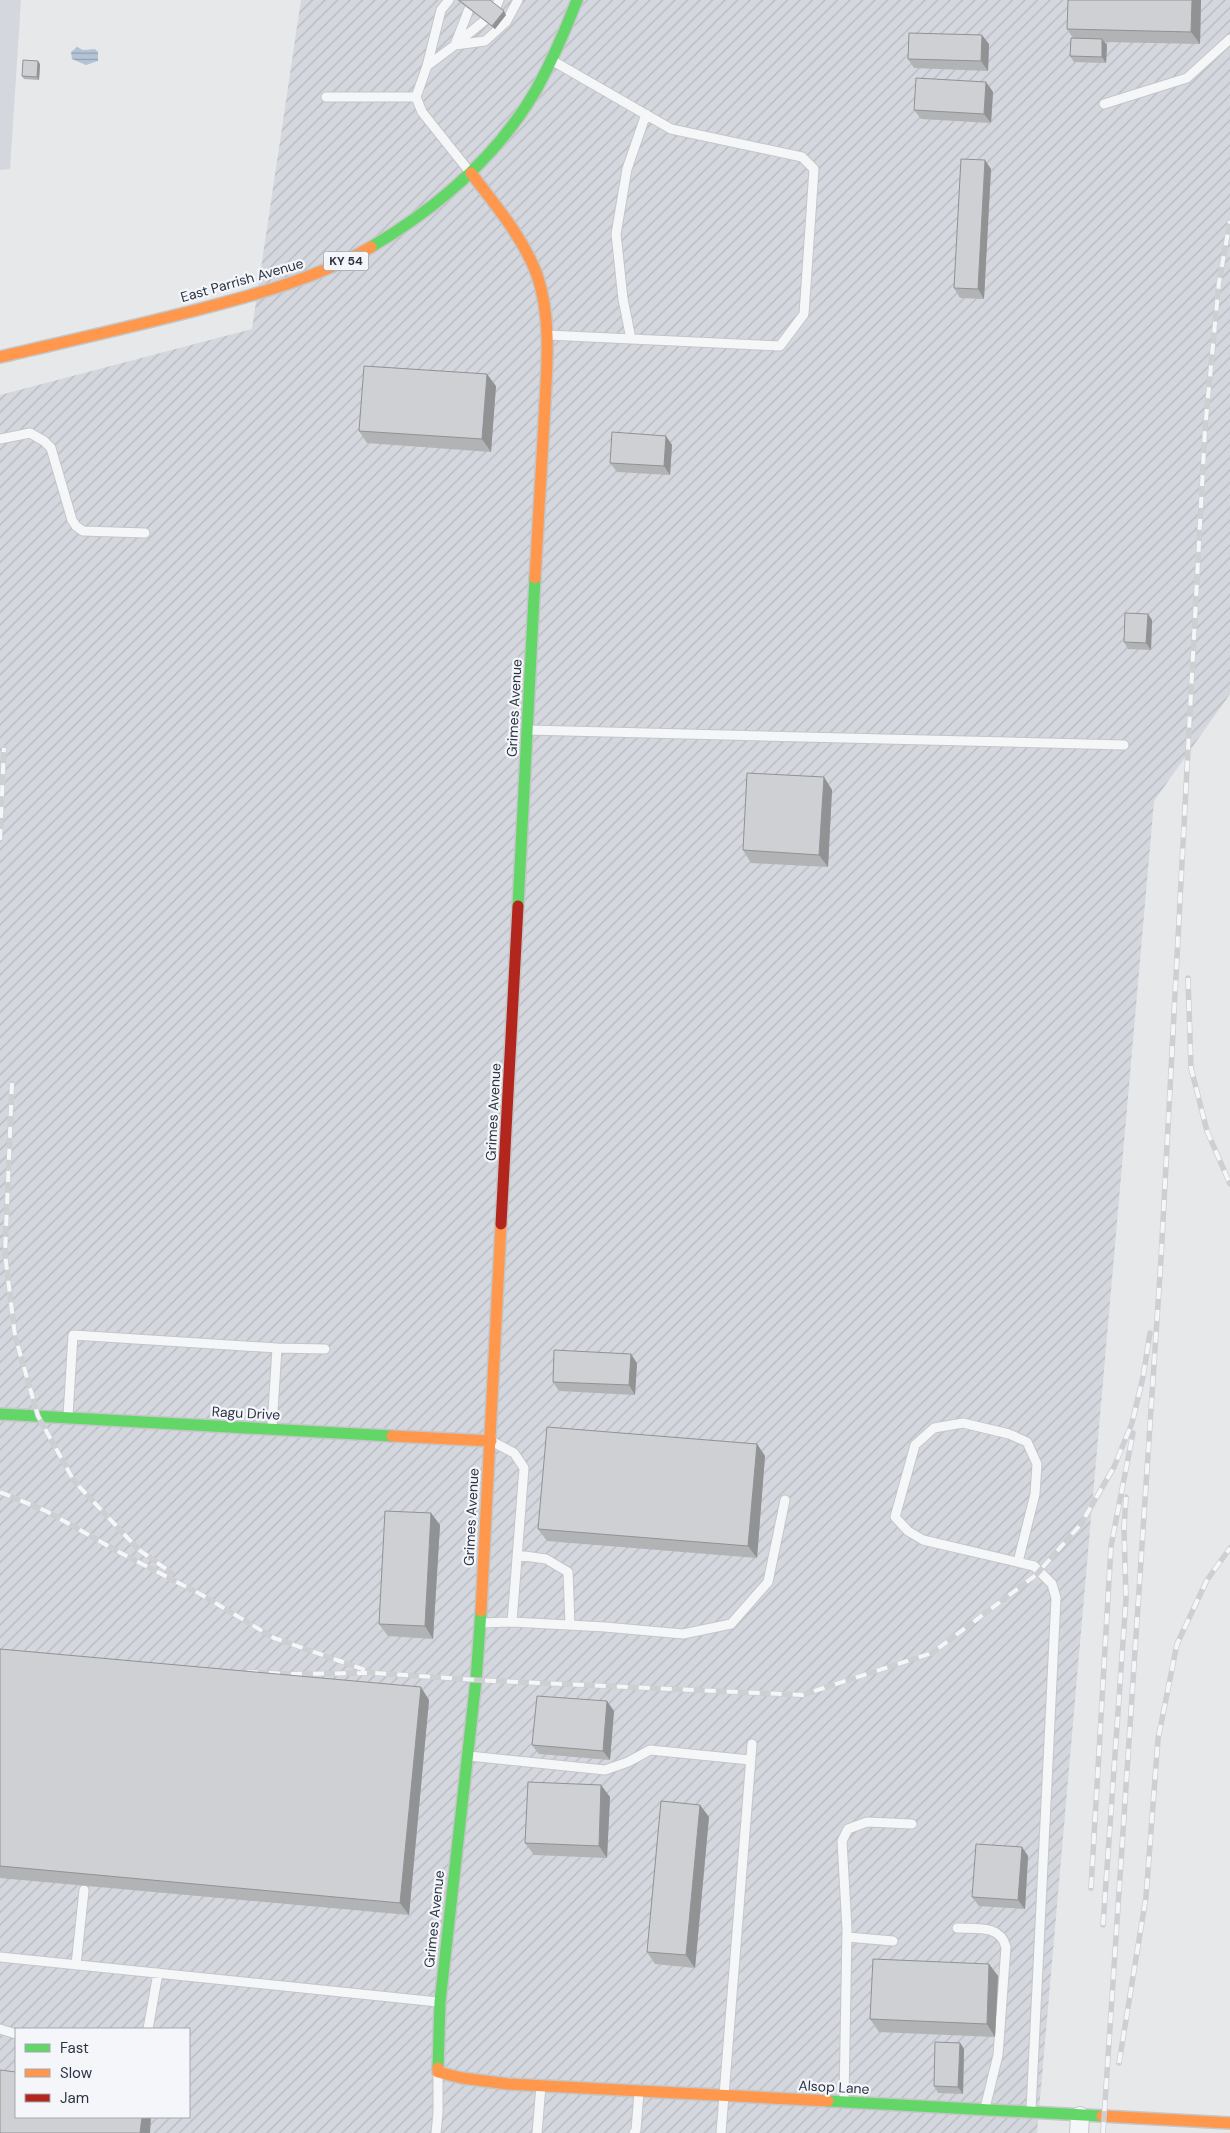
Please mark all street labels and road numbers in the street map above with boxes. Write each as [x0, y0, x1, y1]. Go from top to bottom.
road number: KY 54 [324, 252, 368, 270]
street label: East Parrish Avenue [178, 254, 306, 306]
street label: Grimes Avenue [502, 659, 526, 757]
street label: Grimes Avenue [481, 1063, 505, 1161]
street label: Ragu Drive [211, 1402, 281, 1424]
street label: Grimes Avenue [459, 1468, 483, 1566]
street label: Grimes Avenue [420, 1869, 448, 1969]
street label: Alsop Lane [798, 2076, 870, 2098]

